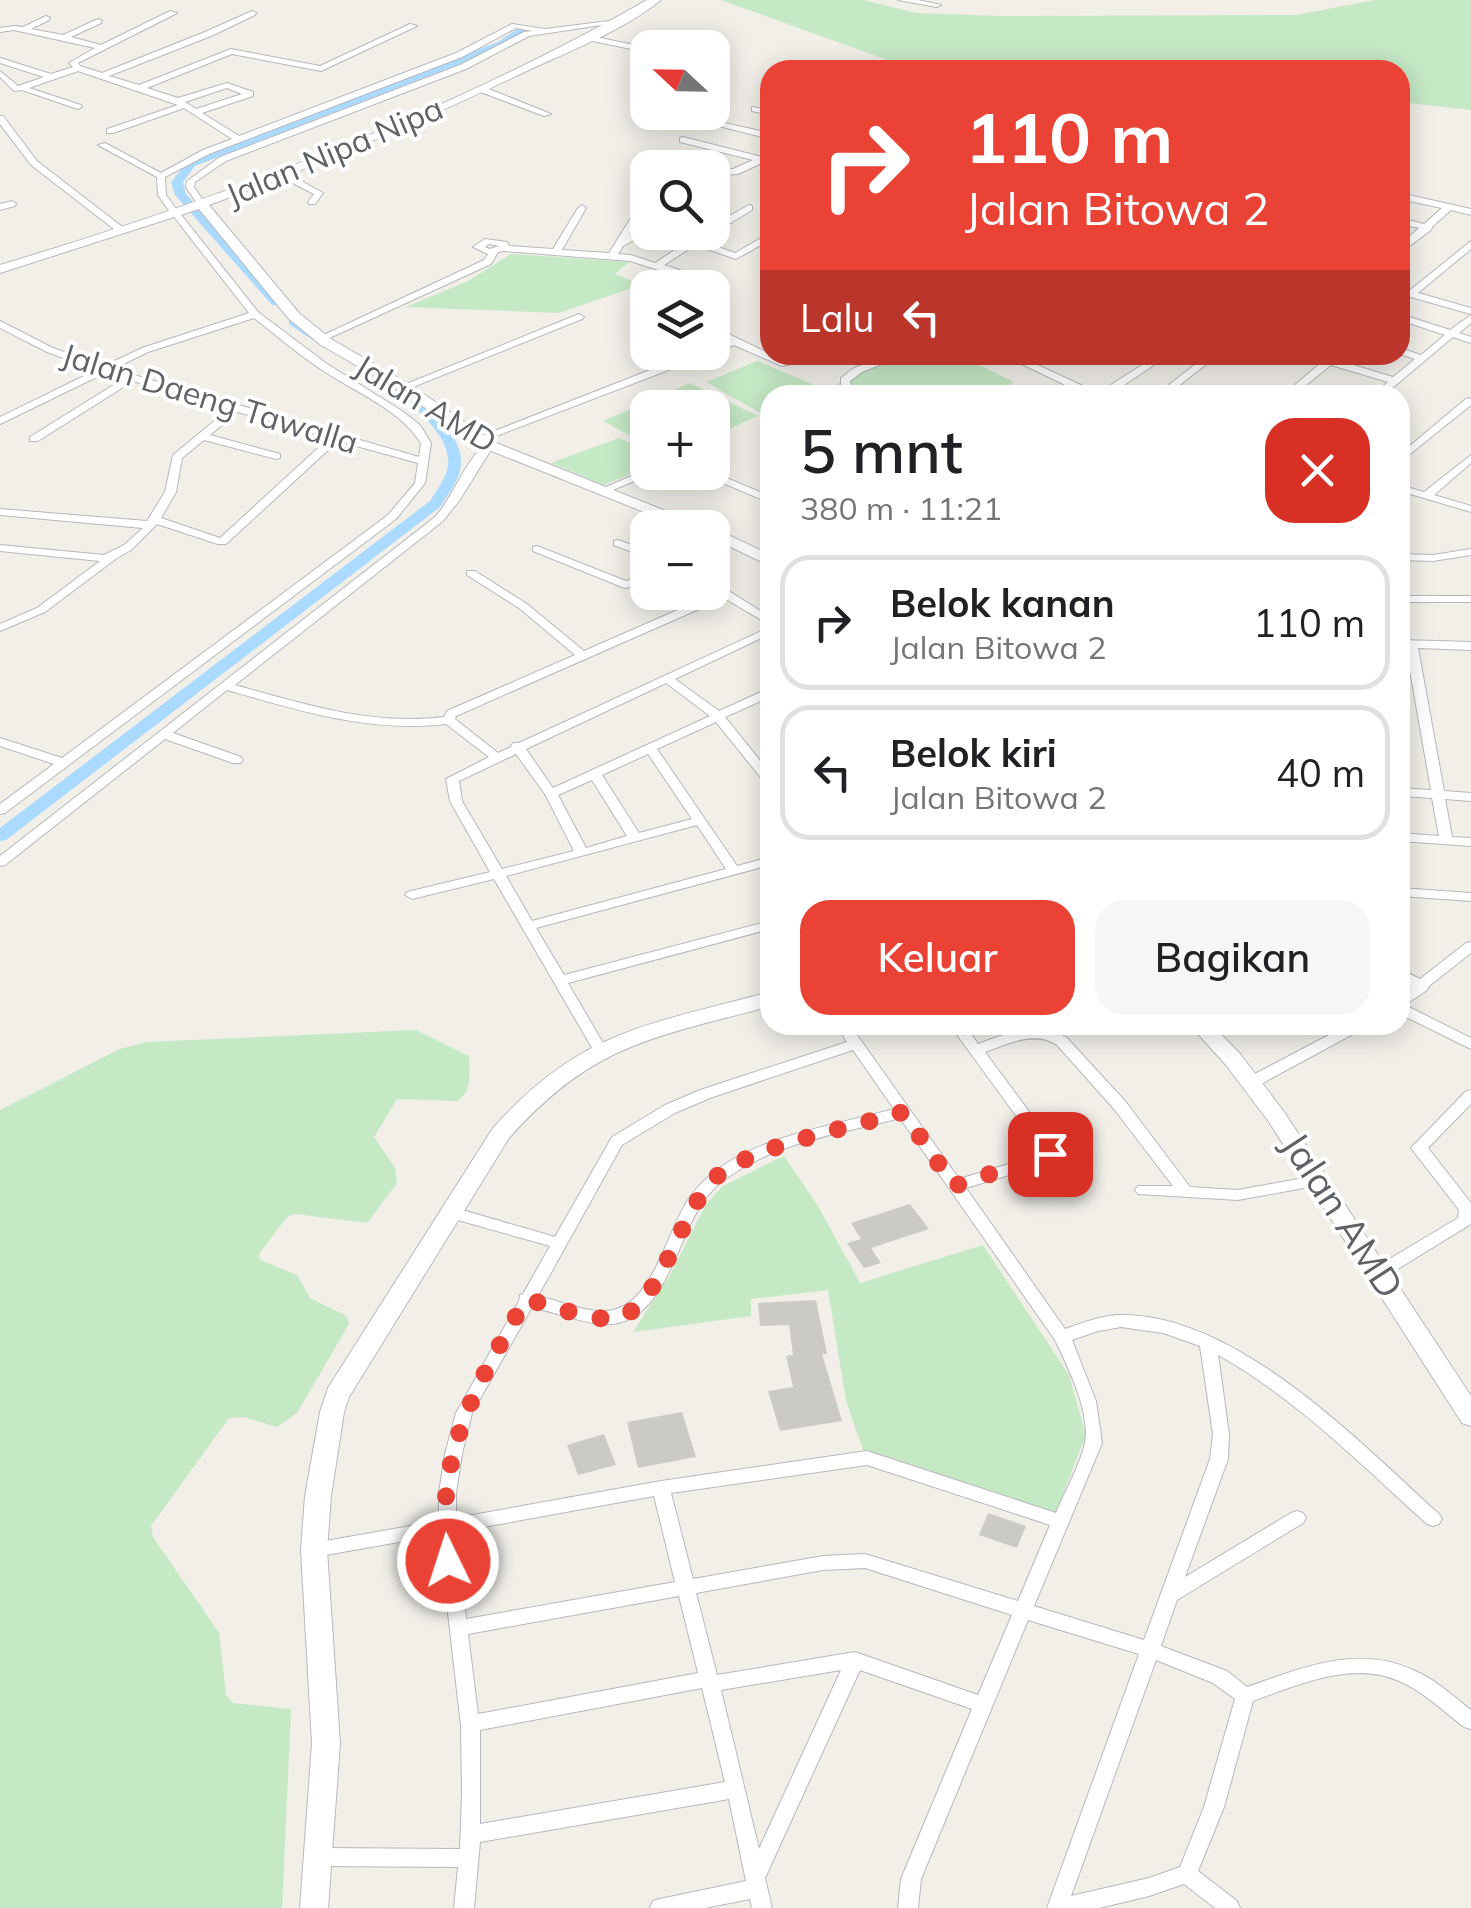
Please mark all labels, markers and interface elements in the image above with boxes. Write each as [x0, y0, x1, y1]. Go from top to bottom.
north arrow [630, 30, 730, 130]
map controls [630, 30, 730, 610]
street label: Jalan Nipa Nipa [219, 87, 449, 215]
text: 110 m [965, 93, 1173, 181]
icon: right [800, 100, 930, 230]
button: search [630, 150, 730, 250]
text: Jalan Bitowa 2 [965, 180, 1269, 236]
button: layers [630, 270, 730, 370]
icon: left [894, 290, 949, 345]
text: Lalu [800, 294, 874, 342]
street label: Jalan Daeng Tawalla [57, 334, 363, 462]
street label: Jalan AMD [348, 345, 504, 461]
button: + [630, 390, 730, 490]
text: 5 mnt [800, 413, 963, 488]
button: close [1265, 418, 1370, 523]
text: 380 m · 11:21 [800, 488, 1002, 528]
button: − [630, 510, 730, 610]
text: Belok kanan [890, 579, 1115, 627]
icon: right [805, 595, 860, 650]
text: 110 m [1253, 599, 1365, 647]
text: Jalan Bitowa 2 [890, 627, 1106, 667]
text: Belok kiri [890, 729, 1057, 777]
icon: left [805, 745, 860, 800]
text: 40 m [1276, 749, 1365, 797]
text: Jalan Bitowa 2 [890, 777, 1106, 817]
button: Keluar [800, 900, 1075, 1015]
button: Bagikan [1095, 900, 1370, 1015]
pin [1008, 1112, 1093, 1197]
street label: Jalan AMD [1272, 1123, 1414, 1307]
icon: arrive [1023, 1127, 1078, 1182]
position arrow [396, 1509, 500, 1613]

